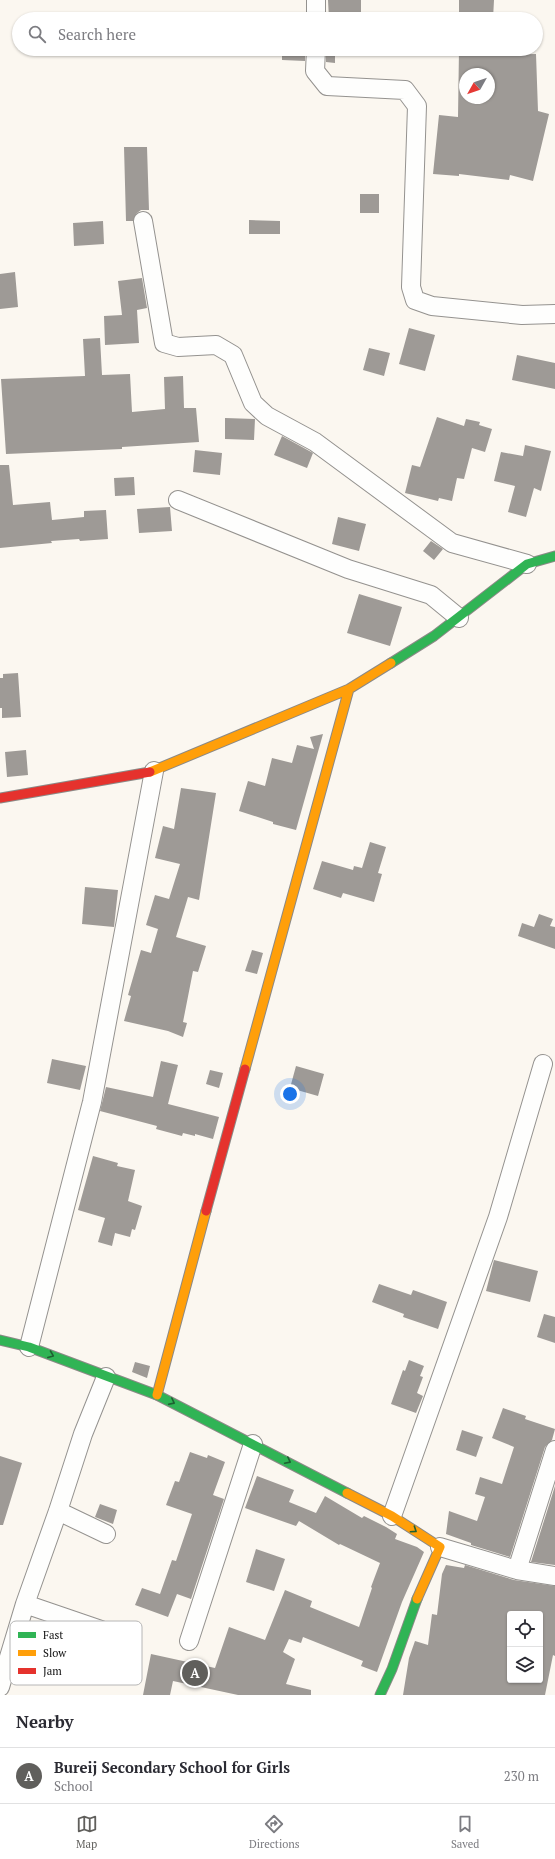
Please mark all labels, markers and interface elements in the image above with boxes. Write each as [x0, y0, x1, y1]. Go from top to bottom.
search box [12, 12, 543, 56]
icon: search [26, 23, 48, 45]
text: Search here [58, 24, 136, 44]
north arrow [459, 68, 495, 104]
your location [280, 1084, 300, 1104]
one-way arrow [47, 1351, 54, 1359]
one-way arrow [167, 1398, 175, 1405]
one-way arrow [283, 1456, 291, 1464]
one-way arrow [410, 1525, 417, 1533]
map controls [507, 1611, 543, 1683]
button: locate [507, 1611, 543, 1647]
legend [10, 1621, 142, 1685]
text: Fast [43, 1628, 63, 1642]
text: Slow [43, 1646, 67, 1660]
button: layers [507, 1647, 543, 1683]
pin: A [182, 1658, 208, 1688]
text: Jam [43, 1664, 62, 1678]
text: Nearby [16, 1710, 74, 1733]
text: Bureij Secondary School for Girls [54, 1757, 290, 1777]
text: A [24, 1767, 34, 1785]
text: 230 m [504, 1767, 539, 1785]
text: School [54, 1777, 93, 1795]
tab: Map [76, 1813, 98, 1851]
tab: Directions [249, 1813, 300, 1851]
tab: Saved [451, 1813, 479, 1851]

